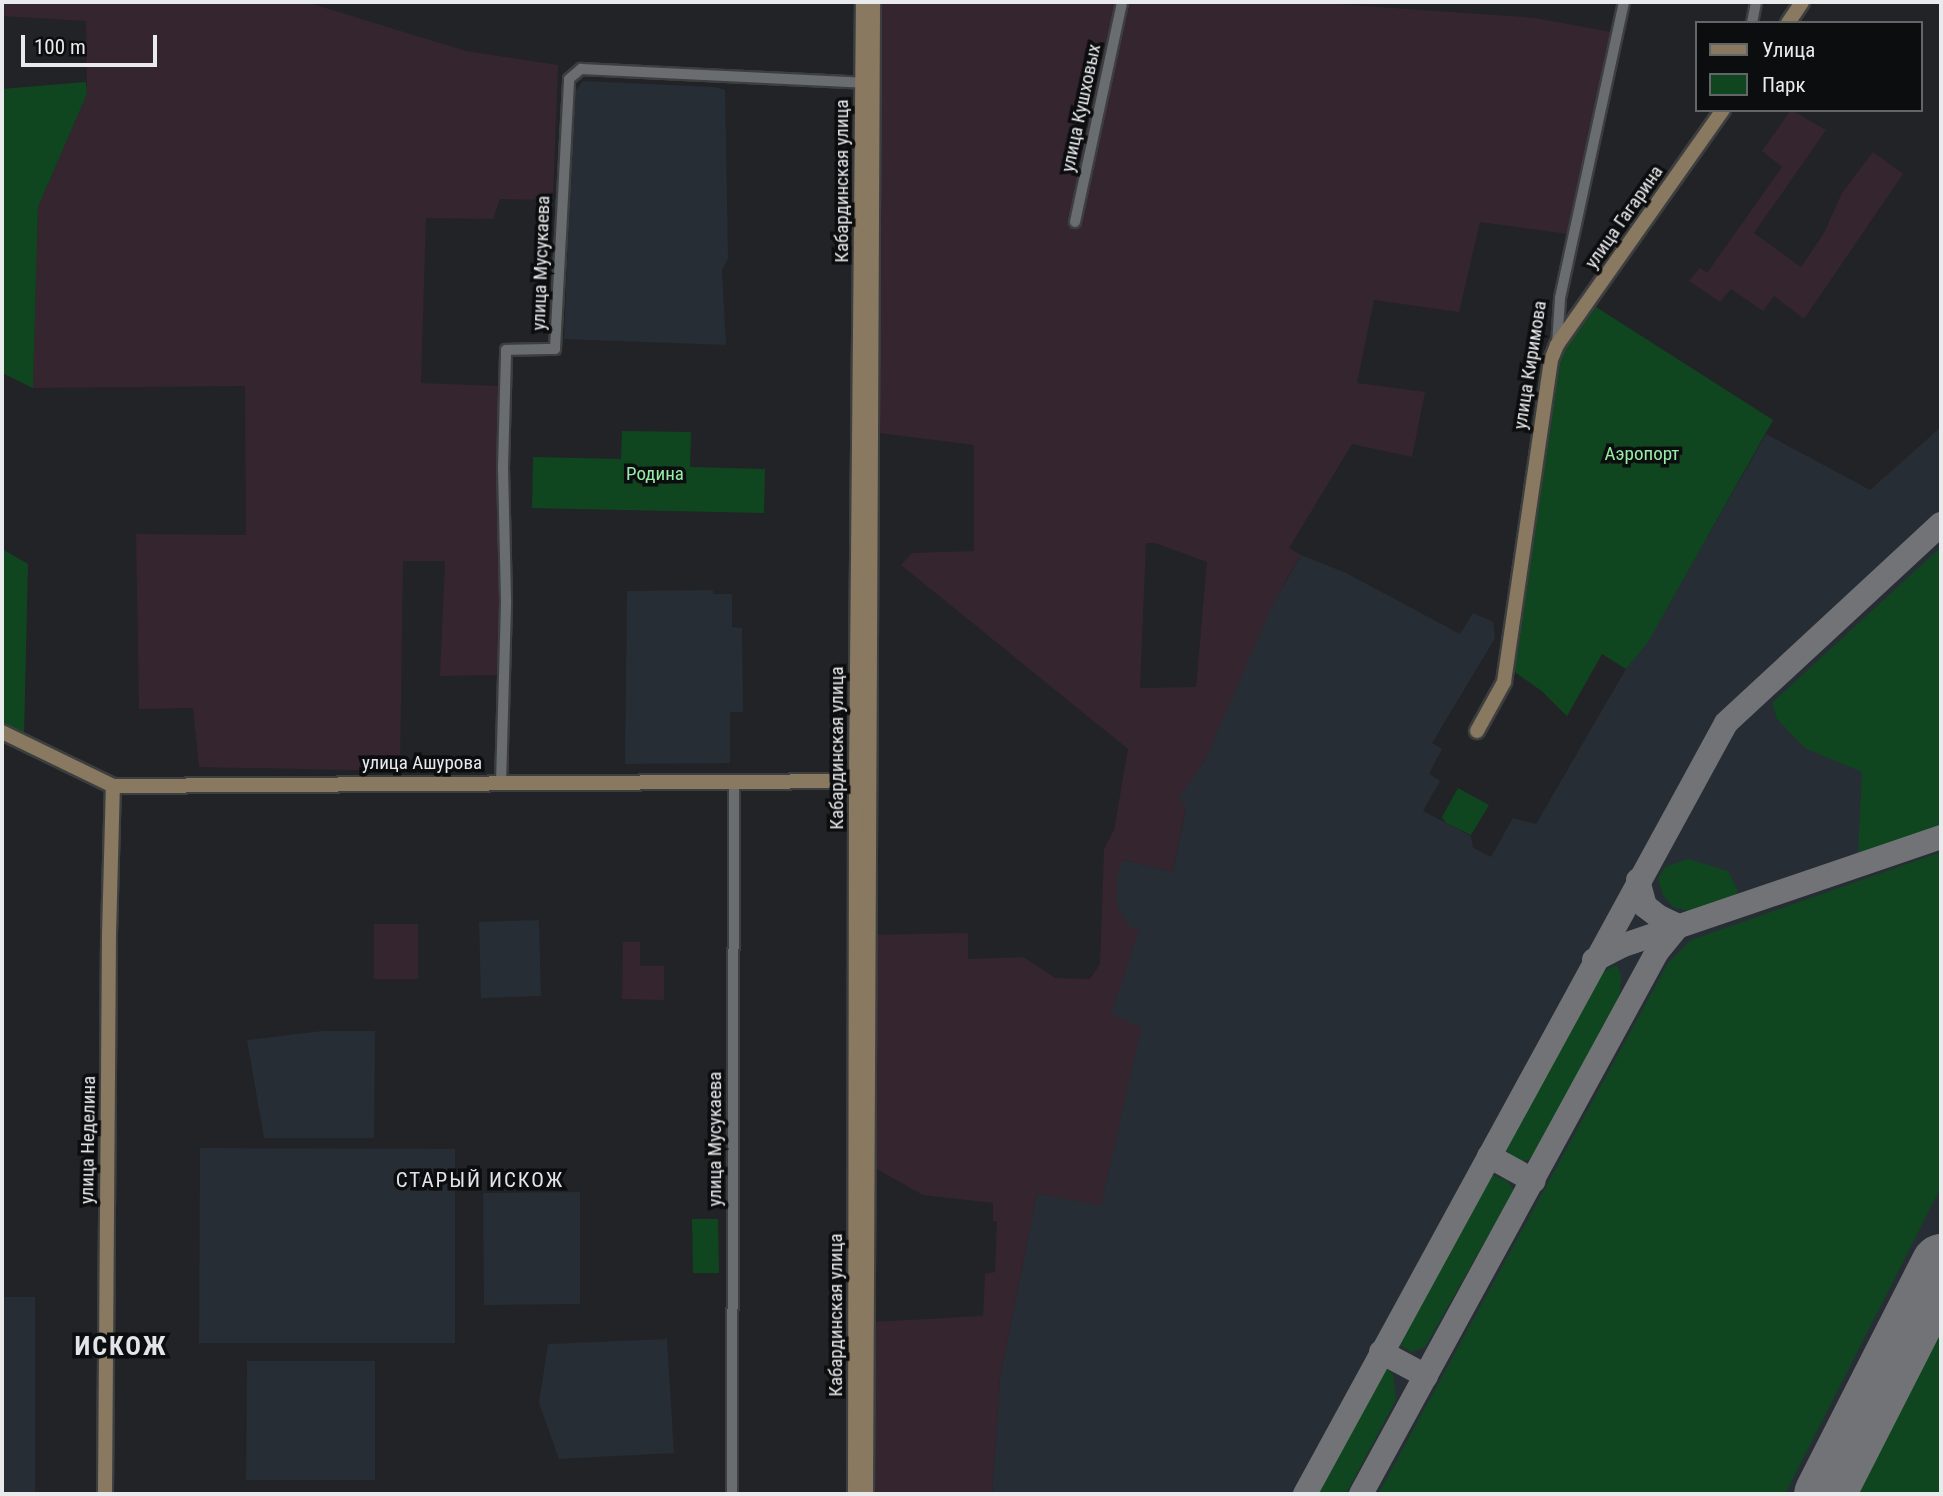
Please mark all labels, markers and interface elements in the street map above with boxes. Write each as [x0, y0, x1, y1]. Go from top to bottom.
scale bar [24, 21, 161, 65]
legend [1694, 21, 1922, 112]
text: 100 m [34, 35, 86, 59]
text: Улица [1762, 38, 1815, 62]
street label: улица Кушховых [1056, 42, 1106, 174]
text: Парк [1762, 73, 1806, 97]
street label: Кабардинская улица [831, 99, 853, 263]
street label: улица Гагарина [1580, 161, 1668, 273]
street label: улица Мусукаева [527, 195, 555, 331]
street label: улица Киримова [1509, 299, 1551, 431]
park label: Аэропорт [1605, 443, 1679, 465]
park label: Родина [626, 463, 684, 485]
street label: Кабардинская улица [826, 666, 848, 830]
street label: улица Ашурова [362, 752, 482, 774]
street label: улица Мусукаева [704, 1072, 726, 1206]
street label: улица Неделина [75, 1076, 101, 1204]
district label: СТАРЫЙ ИСКОЖ [397, 1167, 563, 1193]
street label: Кабардинская улица [825, 1233, 847, 1397]
district label: ИСКОЖ [75, 1331, 167, 1363]

